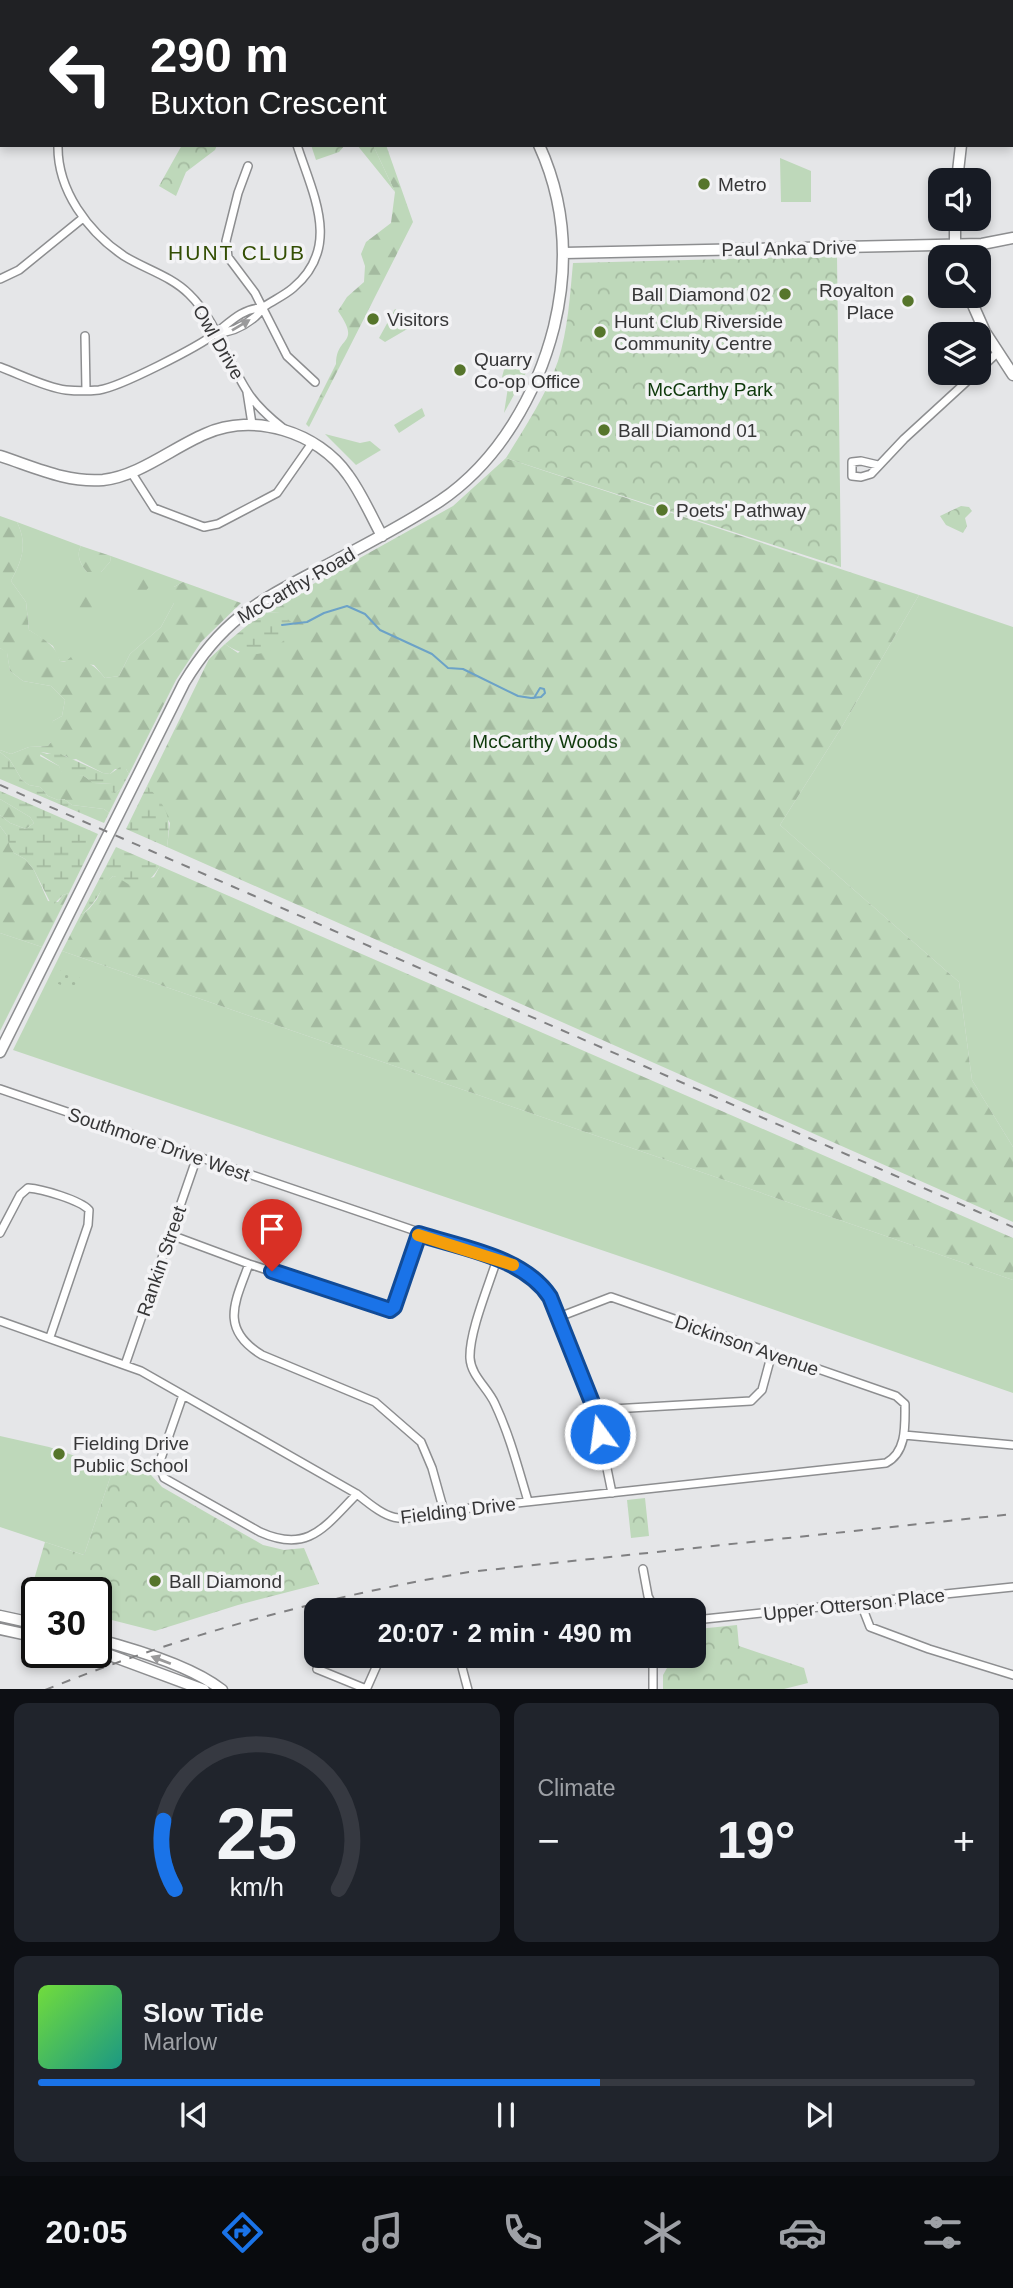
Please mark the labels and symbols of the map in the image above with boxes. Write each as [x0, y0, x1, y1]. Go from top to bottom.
place label: Metro [718, 174, 767, 195]
marker: Metro [696, 176, 712, 192]
street label: Paul Anka Drive [721, 237, 857, 260]
district label: HUNT CLUB [168, 241, 306, 264]
place label: Royalton Place [819, 280, 894, 323]
place label: Ball Diamond 02 [632, 284, 771, 305]
marker: Ball Diamond 02 [777, 286, 793, 302]
marker: Royalton Place [900, 293, 916, 309]
street label: Owl Drive [189, 301, 248, 383]
place label: Visitors [387, 309, 449, 330]
marker: Visitors [365, 311, 381, 327]
place label: Hunt Club Riverside Community Centre [614, 311, 783, 354]
one-way arrow [232, 319, 251, 332]
marker: Hunt Club Riverside Community Centre [592, 324, 608, 340]
place label: Quarry Co-op Office [474, 349, 580, 392]
marker: Quarry Co-op Office [452, 362, 468, 378]
park label: McCarthy Park [647, 379, 773, 400]
place label: Ball Diamond 01 [618, 420, 757, 441]
marker: Ball Diamond 01 [596, 422, 612, 438]
place label: Poets' Pathway [676, 500, 807, 521]
marker: Poets' Pathway [654, 502, 670, 518]
street label: McCarthy Road [234, 543, 359, 628]
park label: McCarthy Woods [472, 731, 618, 752]
street label: Southmore Drive West [65, 1103, 253, 1186]
pin [242, 1199, 302, 1271]
street label: Rankin Street [133, 1203, 190, 1319]
street label: Dickinson Avenue [672, 1311, 822, 1380]
position arrow [563, 1397, 637, 1471]
place label: Fielding Drive Public School [73, 1433, 189, 1476]
marker: Fielding Drive Public School [51, 1446, 67, 1462]
street label: Fielding Drive [399, 1493, 517, 1528]
place label: Ball Diamond [169, 1571, 282, 1592]
marker: Ball Diamond [147, 1573, 163, 1589]
speed limit sign: 30 [21, 1577, 112, 1668]
street label: Upper Otterson Place [762, 1585, 946, 1624]
one-way arrow [150, 1655, 171, 1666]

